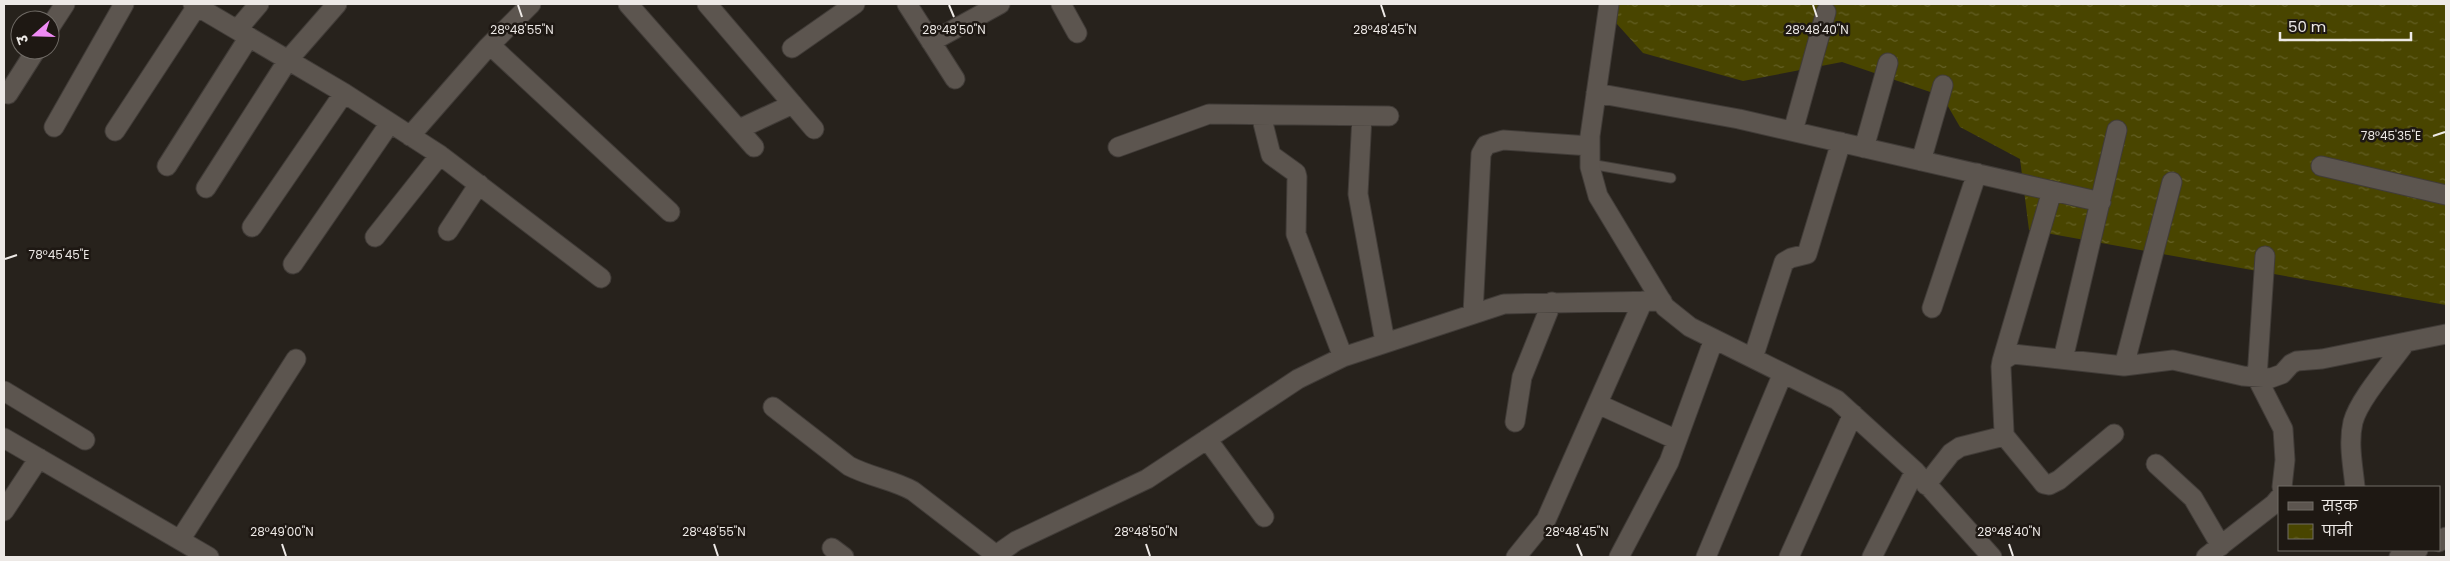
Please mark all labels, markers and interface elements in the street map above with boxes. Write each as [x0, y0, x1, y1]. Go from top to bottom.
north arrow [10, 10, 60, 60]
scale bar [2280, 10, 2411, 42]
text: 50 m [2288, 16, 2326, 37]
text: 28°48'55"N [490, 21, 554, 38]
text: 28°48'50"N [922, 21, 986, 38]
text: 28°48'45"N [1353, 21, 1417, 38]
text: 28°48'40"N [1785, 21, 1849, 38]
text: उ [12, 31, 34, 48]
text: 78°45'35"E [2361, 127, 2421, 144]
text: 78°45'45"E [29, 246, 89, 263]
legend [2278, 486, 2440, 551]
text: सड़क [2321, 495, 2359, 516]
text: पानी [2321, 520, 2353, 541]
text: 28°49'00"N [250, 523, 314, 540]
text: 28°48'55"N [682, 523, 746, 540]
text: 28°48'50"N [1114, 523, 1178, 540]
text: 28°48'45"N [1545, 523, 1609, 540]
text: 28°48'40"N [1977, 523, 2041, 540]

